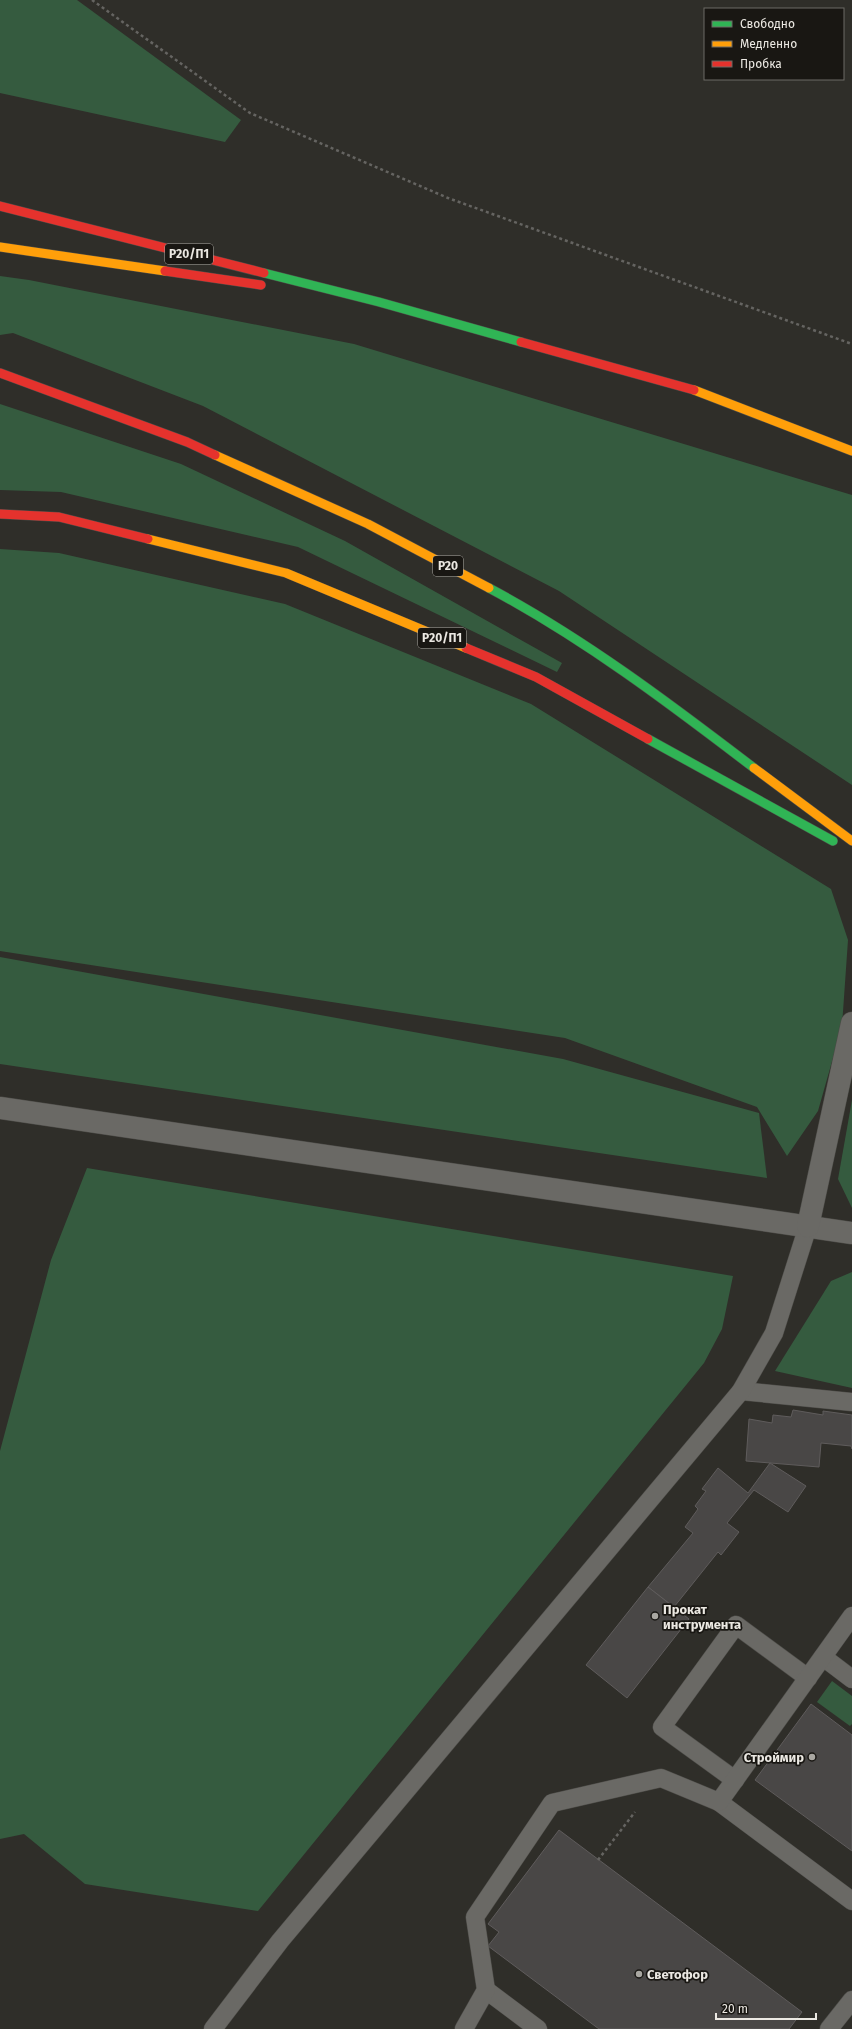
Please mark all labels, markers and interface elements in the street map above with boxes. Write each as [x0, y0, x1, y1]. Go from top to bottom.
legend [704, 8, 844, 80]
text: Свободно [740, 17, 795, 31]
text: Медленно [740, 37, 797, 51]
text: Пробка [740, 57, 782, 71]
road number: Р20/П1 [165, 244, 213, 264]
road number: Р20 [433, 556, 463, 576]
road number: Р20/П1 [418, 628, 466, 648]
place label: Прокат инструмента [663, 1602, 741, 1632]
marker: Прокат инструмента [650, 1611, 660, 1621]
place label: Строймир [744, 1750, 804, 1765]
marker: Строймир [807, 1752, 817, 1762]
place label: Светофор [647, 1967, 708, 1982]
marker: Светофор [634, 1969, 644, 1979]
scale bar [716, 1995, 816, 2021]
text: 20 m [722, 2002, 748, 2016]

